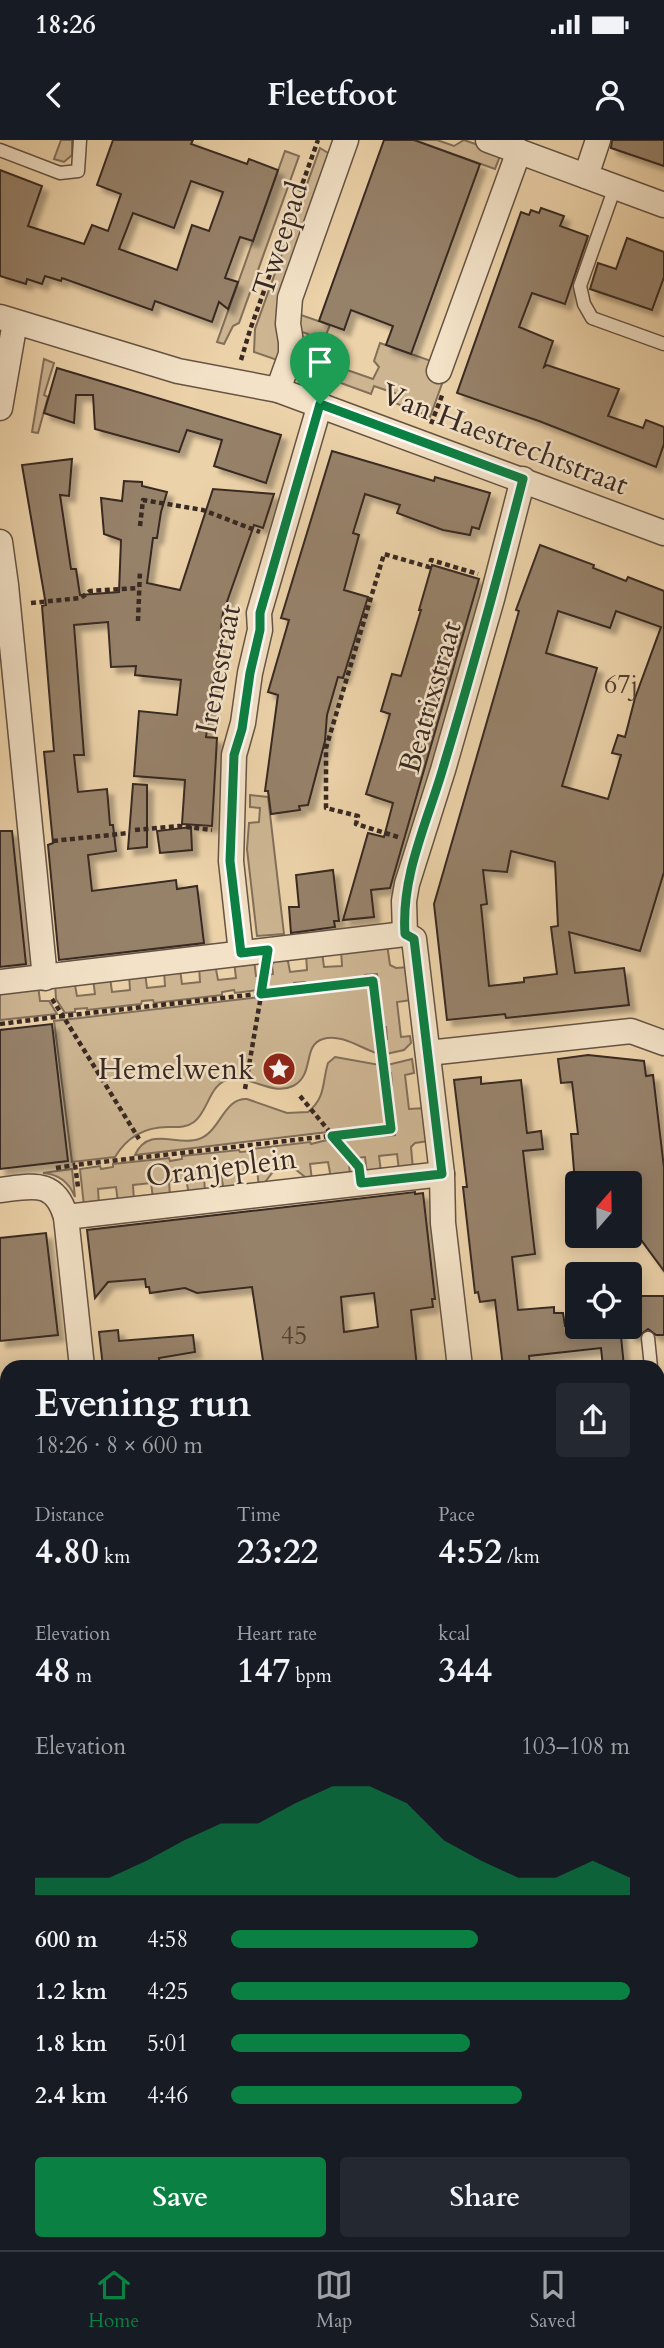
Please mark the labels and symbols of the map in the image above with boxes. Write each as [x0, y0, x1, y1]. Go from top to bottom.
street label: Tweepad [243, 177, 318, 302]
pin [290, 332, 350, 404]
street label: Van Haestrechtstraat [375, 373, 635, 506]
street label: Irenestraat [186, 600, 251, 737]
street label: Beatrixstraat [389, 616, 472, 778]
house number: 67j [604, 667, 638, 702]
place label: Hemelwenk [98, 1049, 254, 1090]
place icon: Hemelwenk [260, 1050, 298, 1088]
street label: Oranjeplein [143, 1138, 299, 1197]
north arrow [565, 1171, 642, 1248]
house number: 45 [281, 1318, 307, 1353]

